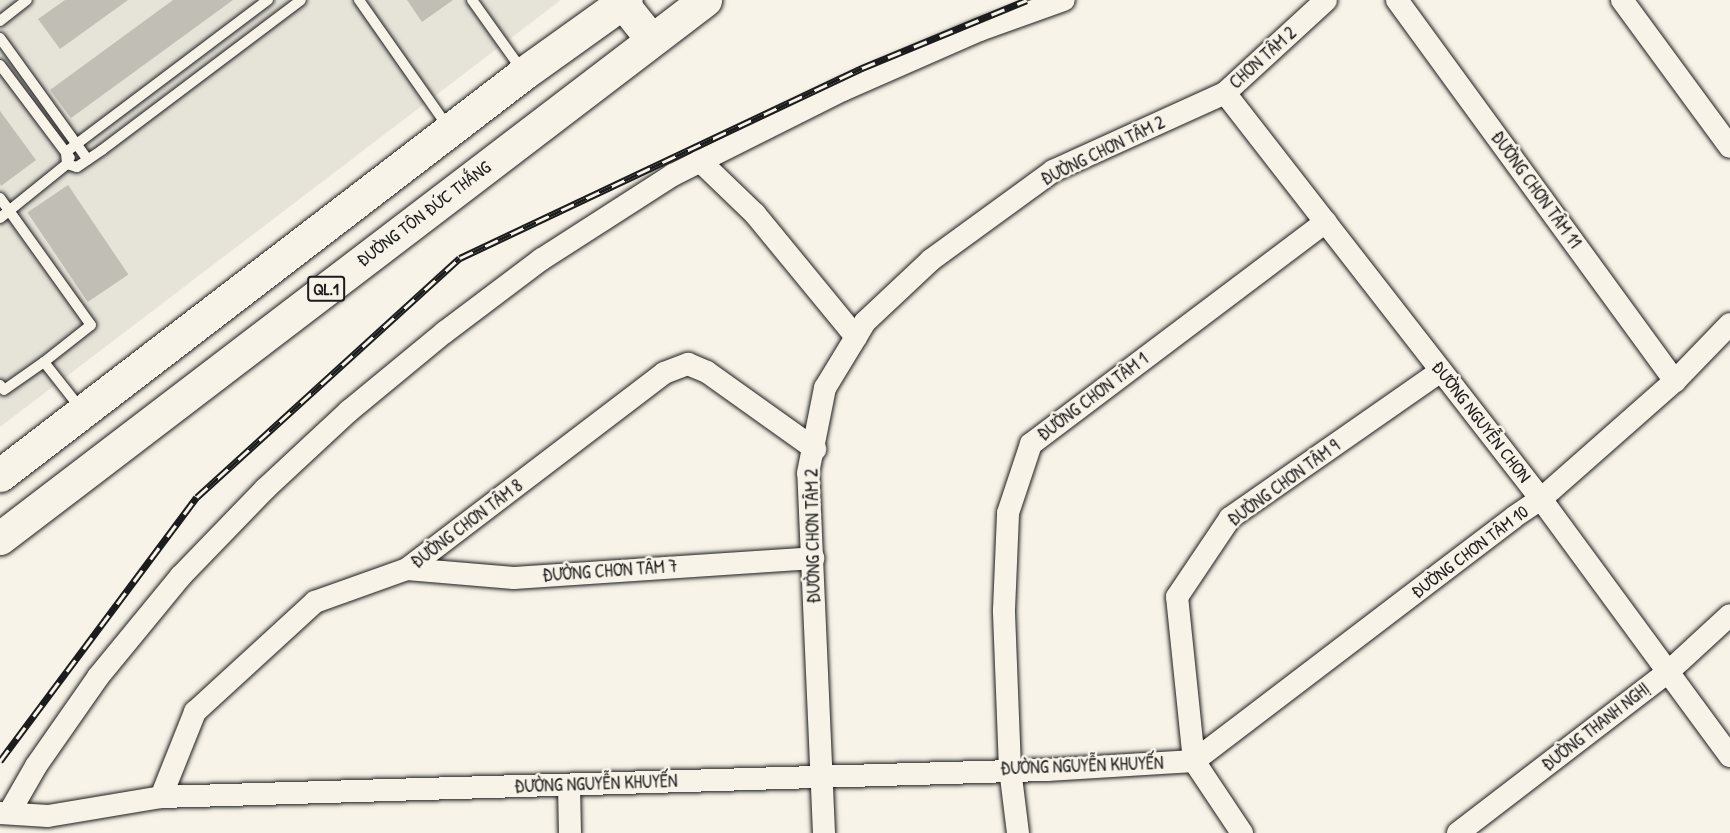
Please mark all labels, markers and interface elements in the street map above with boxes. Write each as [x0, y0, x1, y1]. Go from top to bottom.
street label: CHƠN TÂM 2 [1225, 22, 1301, 94]
street label: ĐƯỜNG CHƠN TÂM 2 [1038, 112, 1168, 190]
street label: ĐƯỜNG CHƠN TÂM 11 [1486, 127, 1586, 253]
street label: ĐƯỜNG TÔN ĐỨC THẮNG [353, 157, 495, 271]
road number: QL.1 [306, 276, 346, 302]
street label: ĐƯỜNG CHƠN TÂM 1 [1033, 348, 1153, 446]
street label: ĐƯỜNG NGUYỄN CHƠN [1427, 357, 1535, 487]
street label: ĐƯỜNG CHƠN TÂM 9 [1224, 435, 1344, 531]
street label: ĐƯỜNG CHƠN TÂM 2 [801, 468, 825, 604]
street label: ĐƯỜNG CHƠN TÂM 8 [407, 475, 527, 573]
street label: ĐƯỜNG CHƠN TÂM 10 [1407, 501, 1533, 603]
street label: ĐƯỜNG CHƠN TÂM 7 [542, 556, 678, 586]
street label: ĐƯỜNG THANH NGHỊ [1538, 678, 1654, 776]
street label: ĐƯỜNG NGUYỄN KHUYẾN [1000, 752, 1164, 780]
street label: ĐƯỜNG NGUYỄN KHUYẾN [514, 770, 678, 798]

